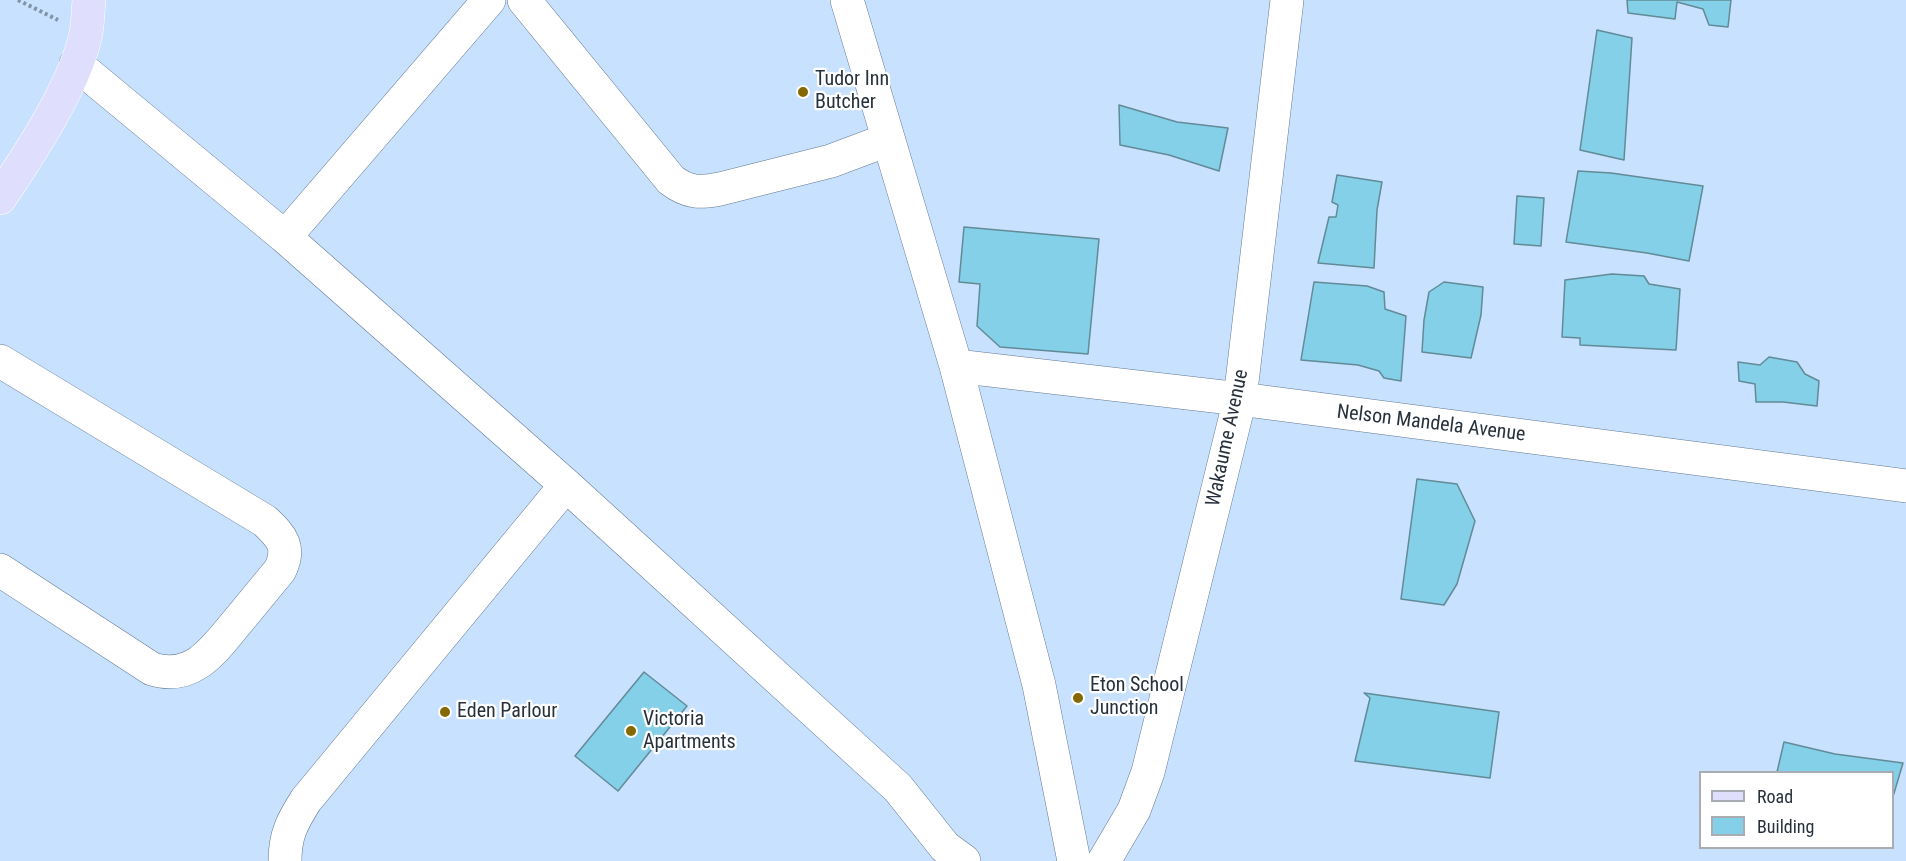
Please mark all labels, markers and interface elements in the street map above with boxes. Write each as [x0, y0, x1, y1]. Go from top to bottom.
place label: Tudor Inn Butcher [815, 68, 889, 115]
marker: Tudor Inn Butcher [796, 85, 810, 99]
street label: Wakaume Avenue [1202, 367, 1254, 509]
street label: Nelson Mandela Avenue [1335, 401, 1527, 447]
place label: Eton School Junction [1090, 674, 1184, 721]
marker: Eton School Junction [1071, 691, 1085, 705]
place label: Eden Parlour [457, 700, 557, 724]
marker: Eden Parlour [438, 705, 452, 719]
place label: Victoria Apartments [643, 708, 736, 755]
marker: Victoria Apartments [624, 724, 638, 738]
legend [1699, 771, 1894, 849]
text: Road [1757, 786, 1793, 807]
text: Building [1757, 816, 1814, 837]

